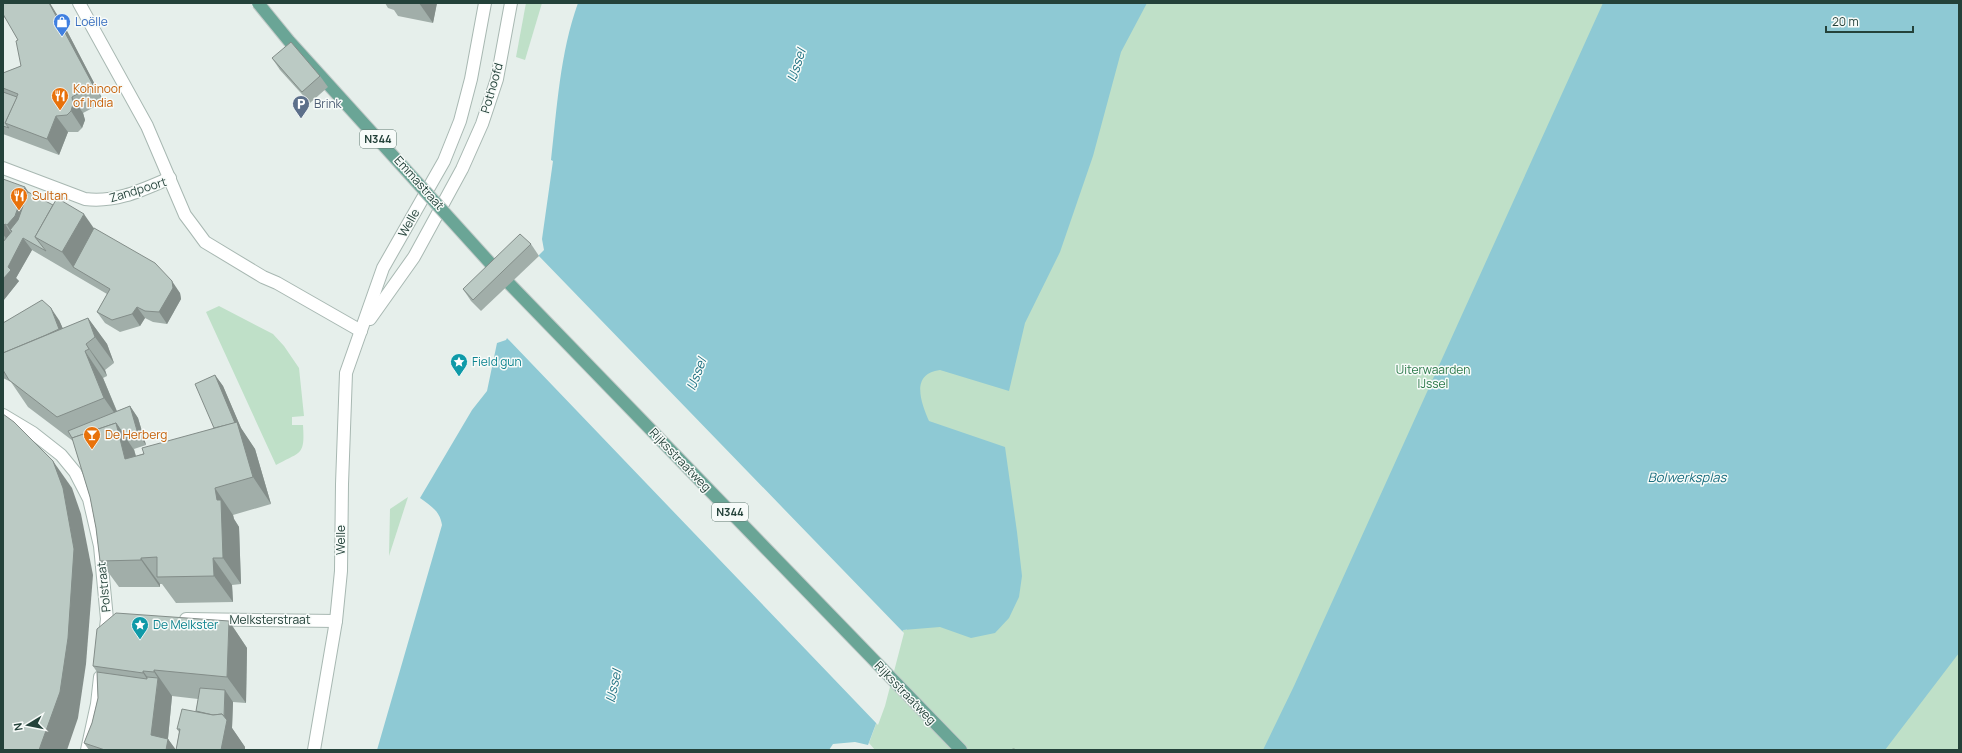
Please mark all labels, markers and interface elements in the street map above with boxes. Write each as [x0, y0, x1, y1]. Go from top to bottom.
scale bar [1826, 8, 1913, 34]
shop icon: Loëlle [52, 12, 72, 37]
place label: Loëlle [75, 13, 108, 30]
text: 20 m [1832, 13, 1859, 30]
water label: IJssel [782, 45, 810, 84]
street label: Pothoofd [476, 61, 507, 115]
place label: Kohinoor of India [73, 80, 123, 111]
restaurant icon: Kohinoor of India [50, 86, 70, 111]
parking icon: Brink [291, 94, 311, 119]
place label: Brink [314, 95, 343, 112]
road number: N344 [360, 130, 396, 148]
street label: Emmastraat [391, 152, 448, 213]
street label: Zandpoort [107, 173, 169, 206]
restaurant icon: Sultan [9, 186, 29, 211]
place label: Sultan [32, 187, 68, 204]
street label: Welle [394, 205, 423, 240]
place icon: Field gun [449, 352, 469, 377]
place label: Field gun [472, 353, 522, 370]
water label: IJssel [682, 353, 711, 393]
park label: Uiterwaarden IJssel [1396, 361, 1470, 392]
street label: Rijksstraatweg [646, 424, 715, 495]
bar icon: De Herberg [82, 425, 102, 450]
place label: De Herberg [105, 426, 167, 443]
water label: Bolwerksplas [1648, 468, 1727, 486]
road number: N344 [712, 503, 748, 521]
street label: Welle [332, 525, 349, 555]
street label: Polstraat [92, 561, 115, 613]
street label: Melksterstraat [229, 611, 311, 628]
place icon: De Melkster [130, 615, 150, 640]
place label: De Melkster [153, 616, 219, 633]
street label: Rijksstraatweg [871, 657, 940, 728]
water label: IJssel [601, 666, 626, 704]
north arrow [8, 705, 48, 745]
text: N [10, 722, 26, 732]

